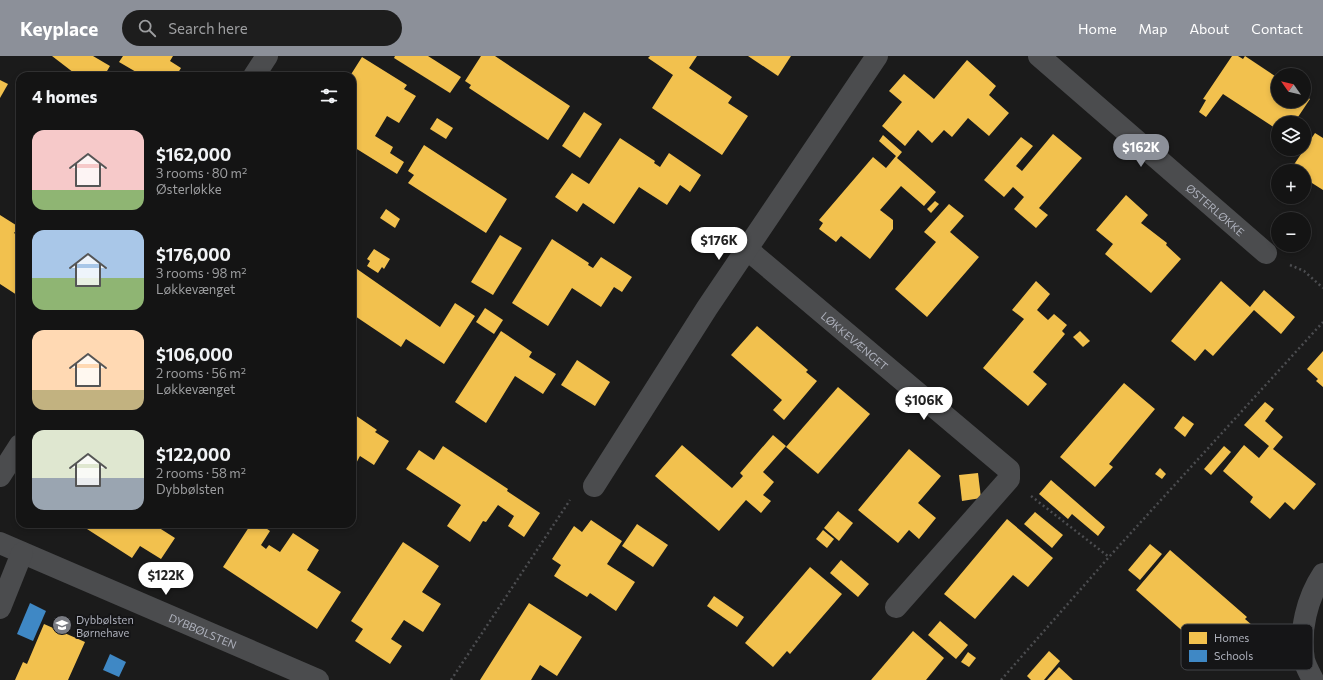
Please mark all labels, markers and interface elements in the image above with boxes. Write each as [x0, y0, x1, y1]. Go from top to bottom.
search box [122, 10, 402, 46]
text: Keyplace [20, 17, 98, 40]
icon: search [136, 17, 158, 39]
text: Search here [168, 19, 248, 37]
text: Home [1078, 20, 1117, 37]
text: Map [1139, 20, 1167, 37]
text: About [1189, 20, 1229, 37]
text: Contact [1251, 20, 1303, 37]
north arrow [1271, 68, 1311, 108]
map controls [1271, 68, 1311, 252]
icon: filters [318, 85, 340, 107]
text: 4 homes [32, 86, 97, 107]
button: layers [1271, 116, 1311, 156]
pin: $162K [1113, 134, 1169, 168]
text: $162K [1122, 139, 1160, 155]
text: $162,000 [156, 144, 231, 165]
icon: home [64, 146, 112, 194]
button: + [1271, 164, 1311, 204]
text: 3 rooms · 80 m² [156, 165, 247, 181]
text: Østerløkke [156, 181, 222, 197]
street label: ØSTERLØKKE [1184, 181, 1247, 238]
button: − [1271, 212, 1311, 252]
pin: $176K [691, 227, 747, 261]
text: $176K [700, 232, 738, 248]
text: $176,000 [156, 244, 231, 265]
icon: home [64, 246, 112, 294]
text: 3 rooms · 98 m² [156, 265, 247, 281]
text: Løkkevænget [156, 281, 235, 297]
street label: LØKKEVÆNGET [819, 308, 891, 372]
text: $106,000 [156, 344, 233, 365]
icon: home [64, 346, 112, 394]
text: 2 rooms · 56 m² [156, 365, 246, 381]
text: Løkkevænget [156, 381, 235, 397]
pin: $106K [896, 387, 952, 421]
text: $106K [904, 392, 944, 408]
text: $122,000 [156, 444, 231, 465]
icon: home [64, 446, 112, 494]
text: 2 rooms · 58 m² [156, 465, 246, 481]
text: Dybbølsten [156, 481, 224, 497]
pin: $122K [138, 562, 194, 596]
text: $122K [147, 567, 185, 583]
street label: DYBBØLSTEN [167, 610, 239, 651]
place label: Dybbølsten Børnehave [76, 613, 134, 639]
school or university icon: Dybbølsten Børnehave [51, 614, 73, 636]
legend [1181, 624, 1313, 670]
text: Homes [1214, 631, 1249, 644]
text: Schools [1214, 649, 1253, 662]

